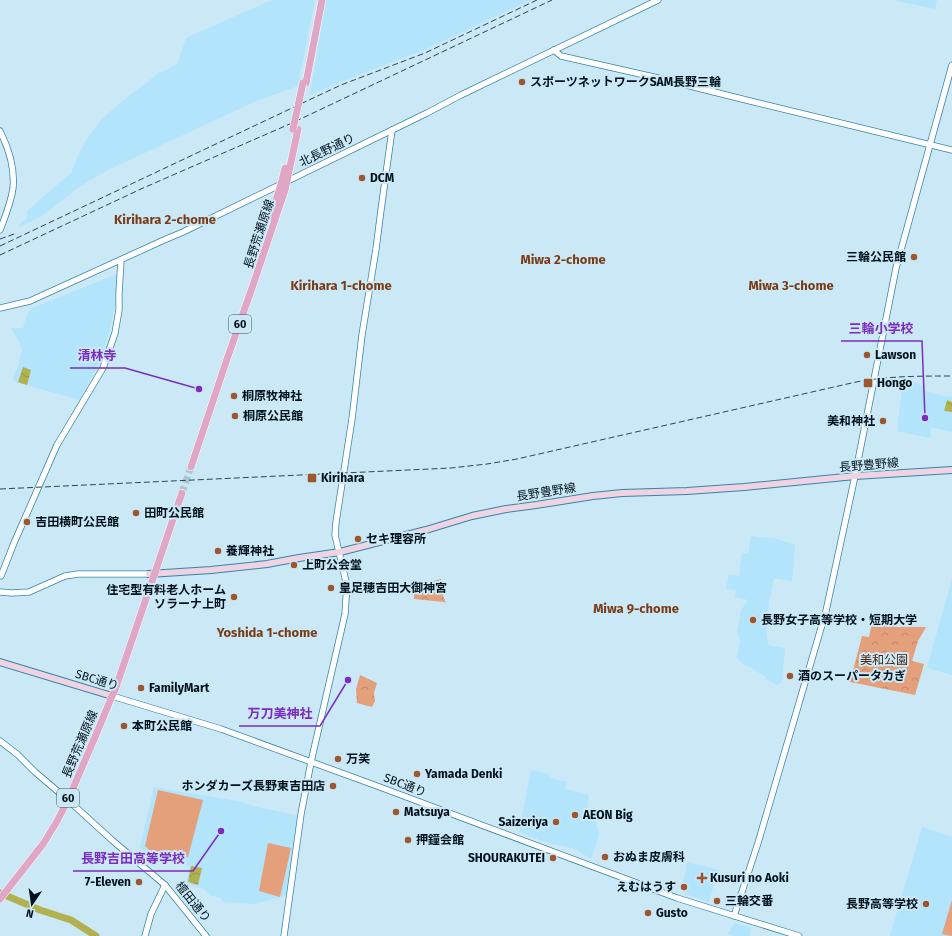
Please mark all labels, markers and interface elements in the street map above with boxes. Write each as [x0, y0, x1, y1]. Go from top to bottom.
place label: スポーツネットワークSAM長野三輪 [530, 75, 721, 89]
marker: スポーツネットワークSAM長野三輪 [517, 77, 527, 87]
street label: 北長野通り [297, 131, 357, 169]
place label: DCM [370, 171, 395, 185]
marker: DCM [357, 173, 367, 183]
street label: 長野荒瀬原線 [241, 198, 277, 270]
district label: Kirihara 2-chome [114, 212, 216, 227]
place label: 三輪公民館 [846, 250, 906, 264]
district label: Miwa 2-chome [520, 252, 606, 267]
marker: 三輪公民館 [909, 252, 919, 262]
district label: Kirihara 1-chome [290, 278, 392, 293]
district label: Miwa 3-chome [748, 278, 834, 293]
road number: 60 [229, 315, 251, 333]
callout: 三輪小学校 [841, 316, 922, 341]
text: 三輪小学校 [848, 321, 914, 336]
callout: 清林寺 [70, 343, 125, 368]
text: 清林寺 [77, 348, 117, 363]
place label: Lawson [875, 348, 916, 362]
marker: Lawson [862, 350, 872, 360]
place label: Hongo [877, 376, 912, 390]
marker: Hongo [862, 377, 874, 389]
place label: 桐原牧神社 [242, 389, 302, 403]
marker: 桐原牧神社 [229, 391, 239, 401]
place label: 桐原公民館 [243, 409, 303, 423]
marker: 桐原公民館 [230, 411, 240, 421]
place label: 美和神社 [827, 414, 875, 428]
marker: 美和神社 [878, 416, 888, 426]
street label: 長野豊野線 [838, 455, 900, 475]
place label: Kirihara [321, 471, 365, 485]
marker: Kirihara [306, 472, 318, 484]
street label: 長野豊野線 [515, 480, 577, 504]
place label: 田町公民館 [144, 506, 204, 520]
marker: 田町公民館 [131, 508, 141, 518]
place label: 吉田横町公民館 [35, 515, 119, 529]
marker: 吉田横町公民館 [22, 517, 32, 527]
place label: セキ理容所 [366, 532, 426, 546]
marker: セキ理容所 [353, 534, 363, 544]
place label: 養輝神社 [226, 544, 274, 558]
marker: 養輝神社 [213, 546, 223, 556]
place label: 上町公会堂 [302, 558, 362, 572]
marker: 上町公会堂 [289, 560, 299, 570]
place label: 皇足穂吉田大御神宮 [339, 581, 447, 595]
place label: 住宅型有料老人ホーム ソラーナ上町 [106, 583, 226, 611]
marker: 皇足穂吉田大御神宮 [326, 583, 336, 593]
marker: 住宅型有料老人ホーム ソラーナ上町 [229, 592, 239, 602]
district label: Miwa 9-chome [593, 601, 679, 616]
place label: 長野女子高等学校・短期大学 [761, 613, 917, 627]
marker: 長野女子高等学校・短期大学 [748, 615, 758, 625]
district label: Yoshida 1-chome [216, 625, 317, 640]
park label: 美和公園 [860, 653, 908, 667]
street label: SBC通り [74, 667, 120, 693]
place label: 酒のスーパータカぎ [798, 669, 906, 683]
marker: 酒のスーパータカぎ [785, 671, 795, 681]
place label: FamilyMart [149, 681, 210, 695]
marker: FamilyMart [136, 683, 146, 693]
callout: 万刀美神社 [239, 701, 320, 726]
text: 万刀美神社 [247, 706, 313, 721]
street label: 長野荒瀬原線 [59, 708, 101, 780]
place label: 本町公民館 [132, 719, 192, 733]
marker: 本町公民館 [119, 721, 129, 731]
place label: 万笑 [346, 752, 370, 766]
marker: 万笑 [333, 754, 343, 764]
place label: Yamada Denki [424, 767, 502, 781]
marker: Yamada Denki [412, 769, 422, 779]
street label: SBC通り [382, 770, 428, 800]
place label: ホンダカーズ長野東吉田店 [182, 779, 325, 793]
marker: ホンダカーズ長野東吉田店 [328, 781, 338, 791]
road number: 60 [57, 789, 79, 807]
place label: Matsuya [404, 805, 450, 819]
marker: Matsuya [391, 807, 401, 817]
place label: AEON Big [582, 808, 633, 822]
marker: AEON Big [570, 810, 580, 820]
place label: Saizeriya [498, 815, 548, 829]
marker: Saizeriya [551, 817, 561, 827]
place label: 押鐘会館 [416, 833, 464, 847]
marker: 押鐘会館 [403, 835, 413, 845]
callout: 長野吉田高等学校 [73, 846, 193, 871]
place label: おぬま皮膚科 [613, 850, 685, 864]
text: 長野吉田高等学校 [81, 851, 185, 866]
place label: SHOURAKUTEI [468, 851, 545, 865]
marker: おぬま皮膚科 [600, 852, 610, 862]
marker: SHOURAKUTEI [548, 853, 558, 863]
place label: Kusuri no Aoki [710, 871, 789, 885]
marker: Kusuri no Aoki [697, 873, 707, 883]
place label: 7-Eleven [85, 875, 131, 889]
marker: 7-Eleven [134, 877, 144, 887]
street label: 檀田通り [172, 879, 214, 925]
place label: えむはうす [616, 880, 676, 894]
marker: えむはうす [679, 882, 689, 892]
north arrow [12, 884, 52, 924]
place label: 三輪交番 [725, 894, 774, 908]
marker: 三輪交番 [712, 896, 722, 906]
place label: 長野高等学校 [846, 897, 918, 911]
marker: 長野高等学校 [921, 899, 931, 909]
text: N [25, 906, 35, 920]
place label: Gusto [656, 906, 688, 920]
marker: Gusto [643, 908, 653, 918]

